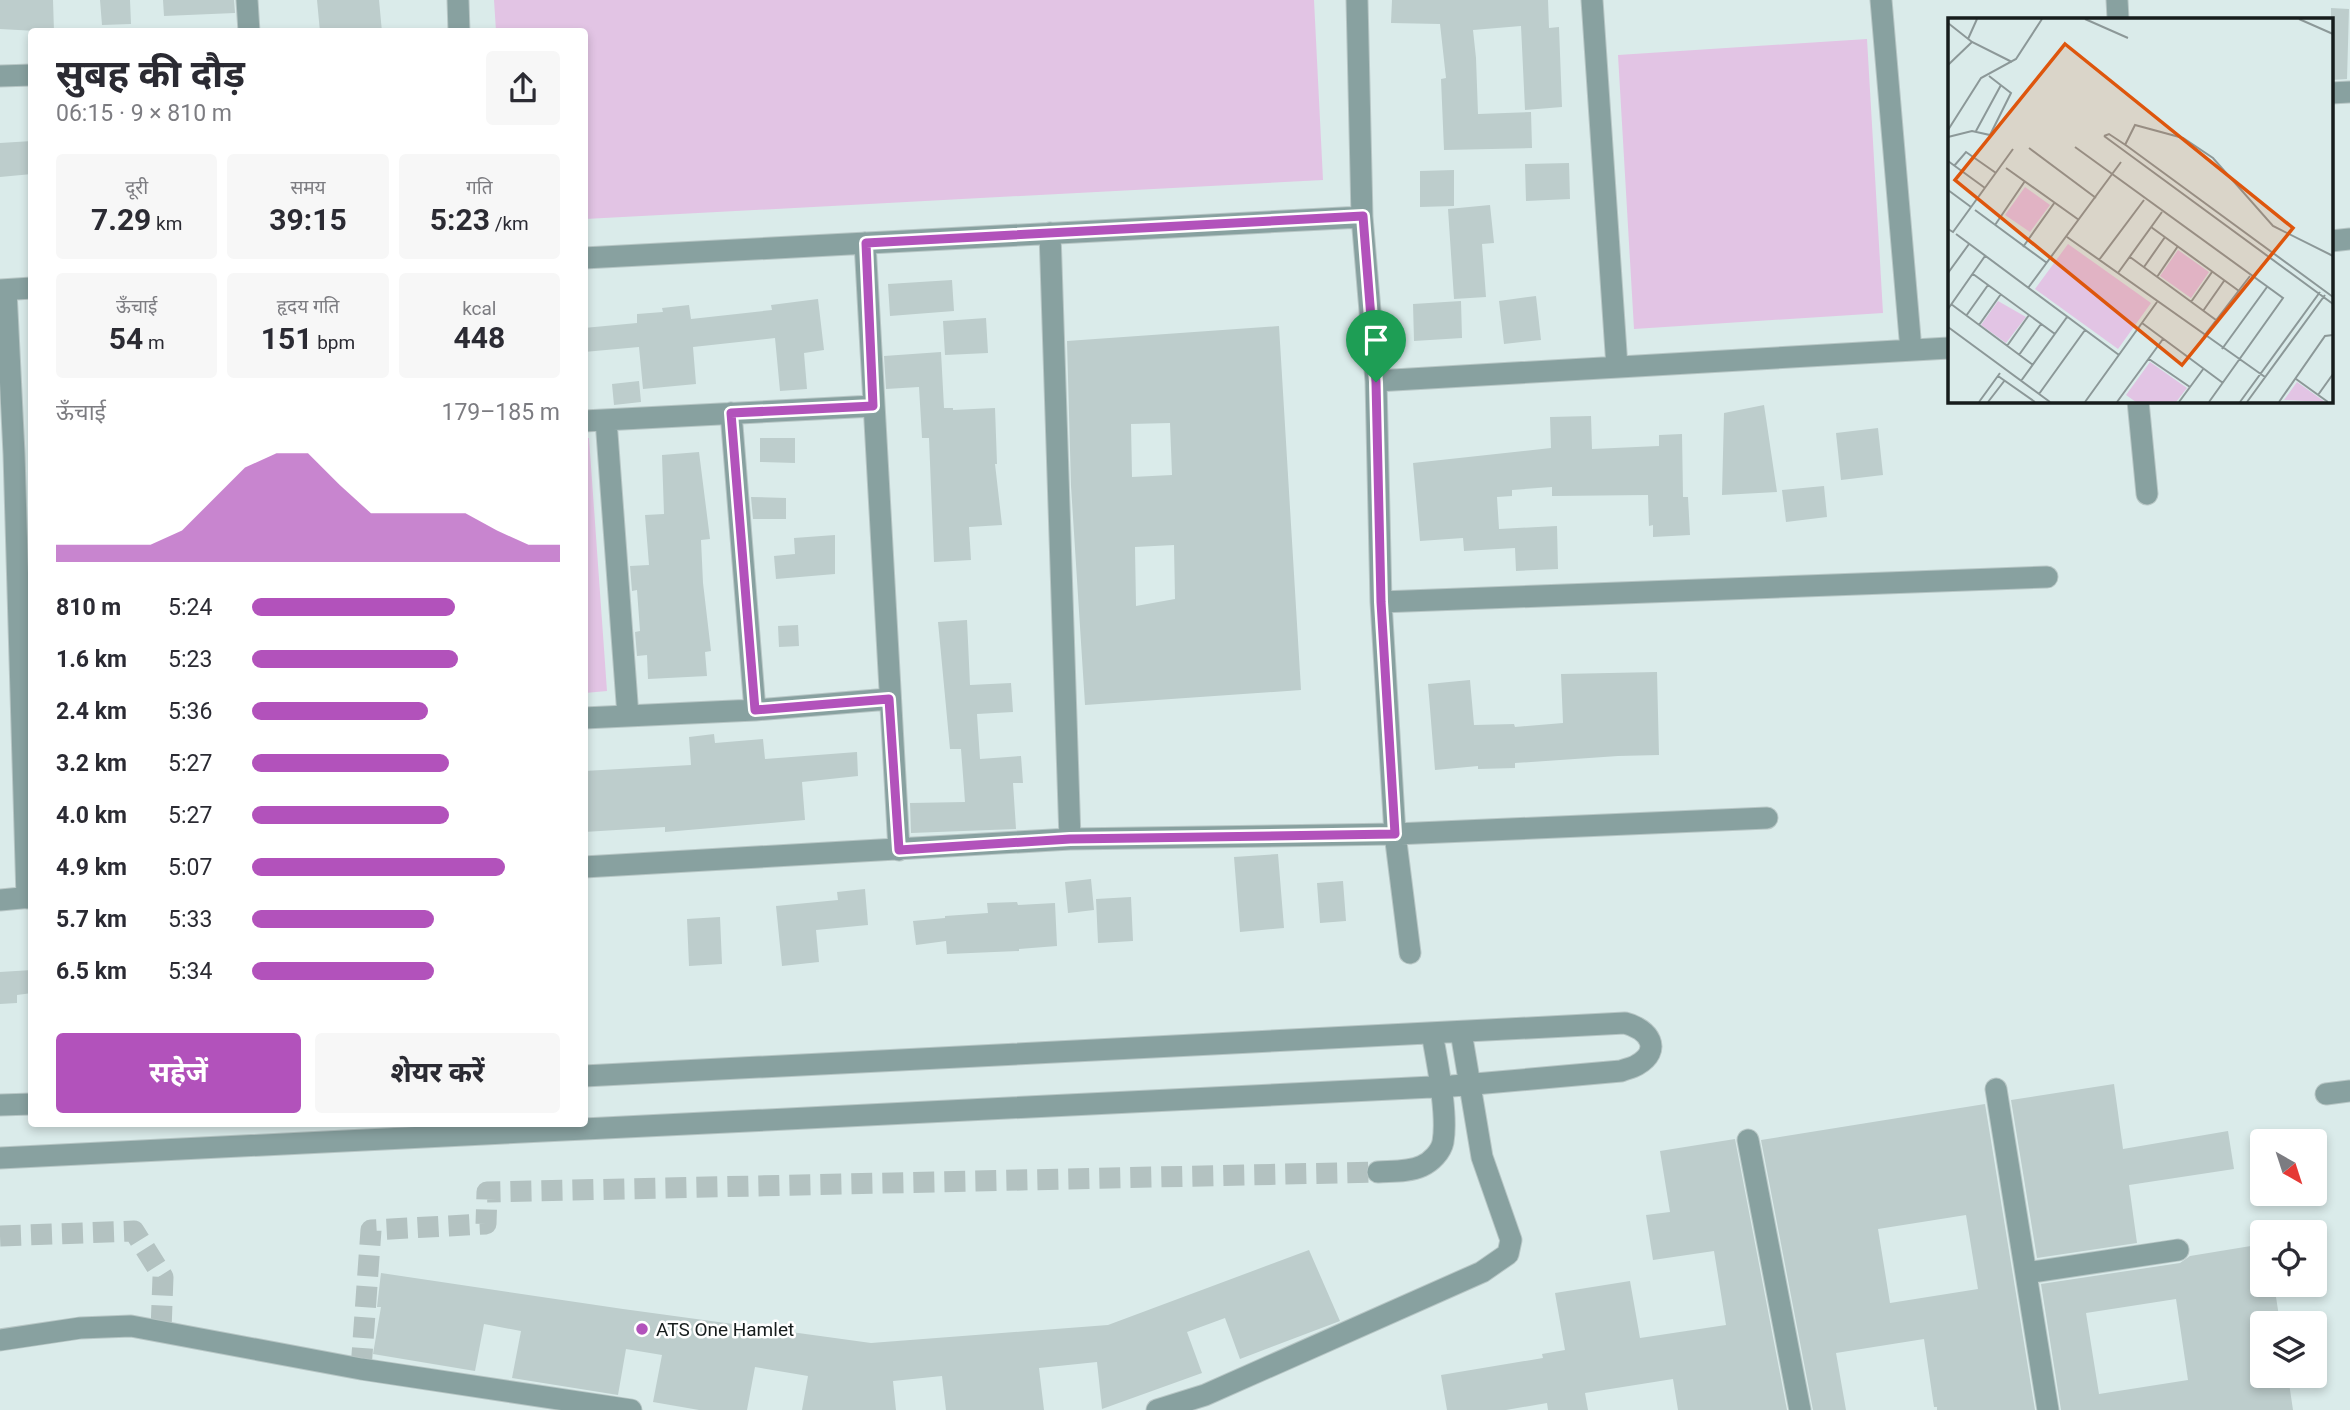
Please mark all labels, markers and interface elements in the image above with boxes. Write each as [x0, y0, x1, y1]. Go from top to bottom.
inset map [1948, 18, 2332, 402]
button: share [486, 51, 560, 125]
text: सुबह की दौड़ [56, 52, 245, 96]
text: 06:15 · 9 × 810 m [56, 100, 232, 127]
text: दूरी [125, 176, 148, 199]
text: समय [290, 176, 326, 199]
text: गति [466, 176, 493, 199]
text: 7.29 [91, 202, 151, 237]
text: 39:15 [269, 202, 347, 237]
text: 5:23 [430, 202, 490, 237]
text: km [151, 212, 182, 235]
text: /km [490, 212, 529, 235]
text: ऊँचाई [116, 295, 157, 318]
text: हृदय गति [277, 295, 339, 318]
text: kcal [462, 297, 497, 320]
pin [1346, 310, 1406, 382]
text: 448 [454, 320, 505, 355]
text: 54 [109, 321, 143, 356]
text: 151 [261, 321, 312, 356]
icon: arrive [1357, 321, 1395, 359]
text: m [143, 331, 165, 354]
text: bpm [312, 331, 355, 354]
text: ऊँचाई [56, 399, 106, 426]
text: 179–185 m [441, 399, 560, 426]
text: 810 m [56, 594, 121, 621]
text: 5:24 [168, 594, 212, 621]
text: 1.6 km [56, 646, 127, 673]
text: 5:23 [168, 646, 212, 673]
text: 2.4 km [56, 698, 127, 725]
text: 5:36 [168, 698, 212, 725]
text: 3.2 km [56, 750, 127, 777]
text: 5:27 [168, 750, 212, 777]
text: 4.0 km [56, 802, 127, 829]
text: 5:27 [168, 802, 212, 829]
text: 4.9 km [56, 854, 127, 881]
text: 5:07 [168, 854, 212, 881]
text: 5.7 km [56, 906, 127, 933]
text: 5:33 [168, 906, 212, 933]
text: 6.5 km [56, 958, 127, 985]
text: 5:34 [168, 958, 212, 985]
button: सहेजें [56, 1033, 301, 1113]
button: शेयर करें [315, 1033, 560, 1113]
north arrow [2250, 1129, 2328, 1206]
map controls [2250, 1129, 2327, 1388]
button: locate [2250, 1220, 2327, 1297]
button: layers [2250, 1311, 2327, 1388]
place label: ATS One Hamlet [656, 1318, 794, 1341]
marker: ATS One Hamlet [634, 1321, 650, 1337]

